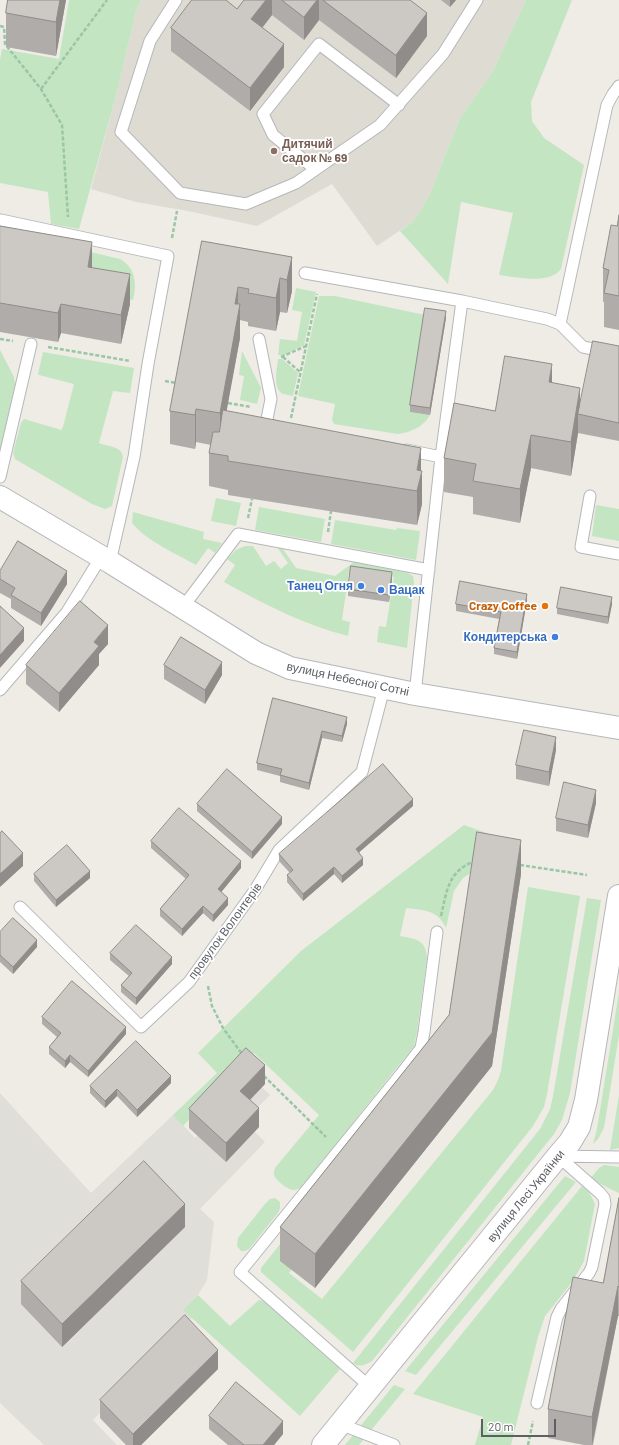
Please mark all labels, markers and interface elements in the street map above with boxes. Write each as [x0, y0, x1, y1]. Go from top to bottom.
place label: Дитячий садок № 69 [282, 137, 347, 165]
marker: Дитячий садок № 69 [269, 146, 279, 156]
place label: Танец Огня [287, 579, 353, 593]
marker: Танец Огня [356, 581, 366, 591]
place label: Вацак [389, 583, 425, 597]
marker: Вацак [376, 585, 386, 595]
place label: Crazy Coffee [469, 599, 537, 613]
marker: Crazy Coffee [540, 601, 550, 611]
place label: Кондитерська [463, 630, 547, 644]
marker: Кондитерська [550, 632, 560, 642]
street label: вулиця Небесної Сотні [285, 659, 411, 699]
street label: провулок Волонтерів [185, 880, 265, 982]
street label: вулиця Лесі Українки [484, 1147, 568, 1245]
scale bar [483, 1411, 558, 1437]
text: 20 m [488, 1419, 514, 1433]

